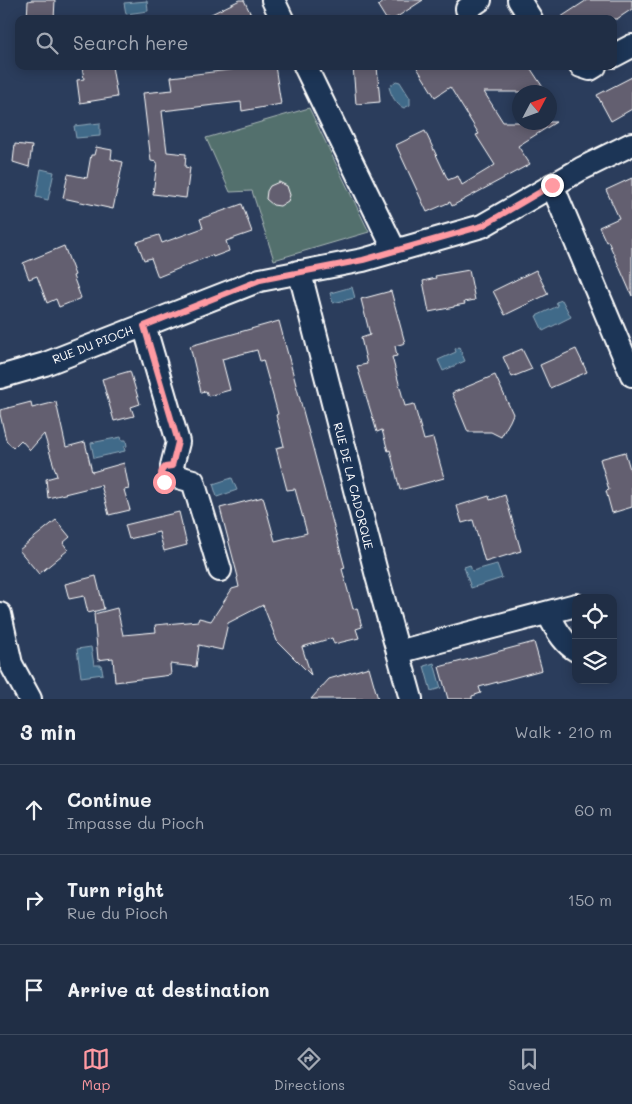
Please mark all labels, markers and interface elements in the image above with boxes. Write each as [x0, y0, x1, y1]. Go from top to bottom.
search box [15, 15, 617, 70]
icon: search [33, 29, 61, 57]
text: Search here [73, 30, 189, 55]
north arrow [512, 85, 557, 130]
route end [541, 174, 564, 197]
street label: RUE DU PIOCH [50, 321, 136, 367]
street label: RUE DE LA CADORQUE [330, 421, 378, 551]
route start [153, 471, 176, 494]
map controls [572, 594, 617, 684]
button: locate [572, 594, 617, 639]
button: layers [572, 639, 617, 684]
text: 3 min [20, 718, 76, 745]
text: Walk · 210 m [514, 721, 612, 742]
text: Continue [67, 787, 152, 812]
icon: ahead [20, 796, 48, 824]
text: 60 m [575, 799, 612, 820]
text: Impasse du Pioch [67, 812, 204, 833]
text: Turn right [67, 877, 164, 902]
icon: right [20, 886, 48, 914]
text: 150 m [568, 889, 612, 910]
text: Rue du Pioch [67, 902, 168, 923]
icon: arrive [20, 976, 48, 1004]
text: Arrive at destination [67, 977, 270, 1002]
tab: Map [82, 1045, 110, 1094]
tab: Directions [274, 1045, 345, 1094]
tab: Saved [509, 1045, 550, 1094]

